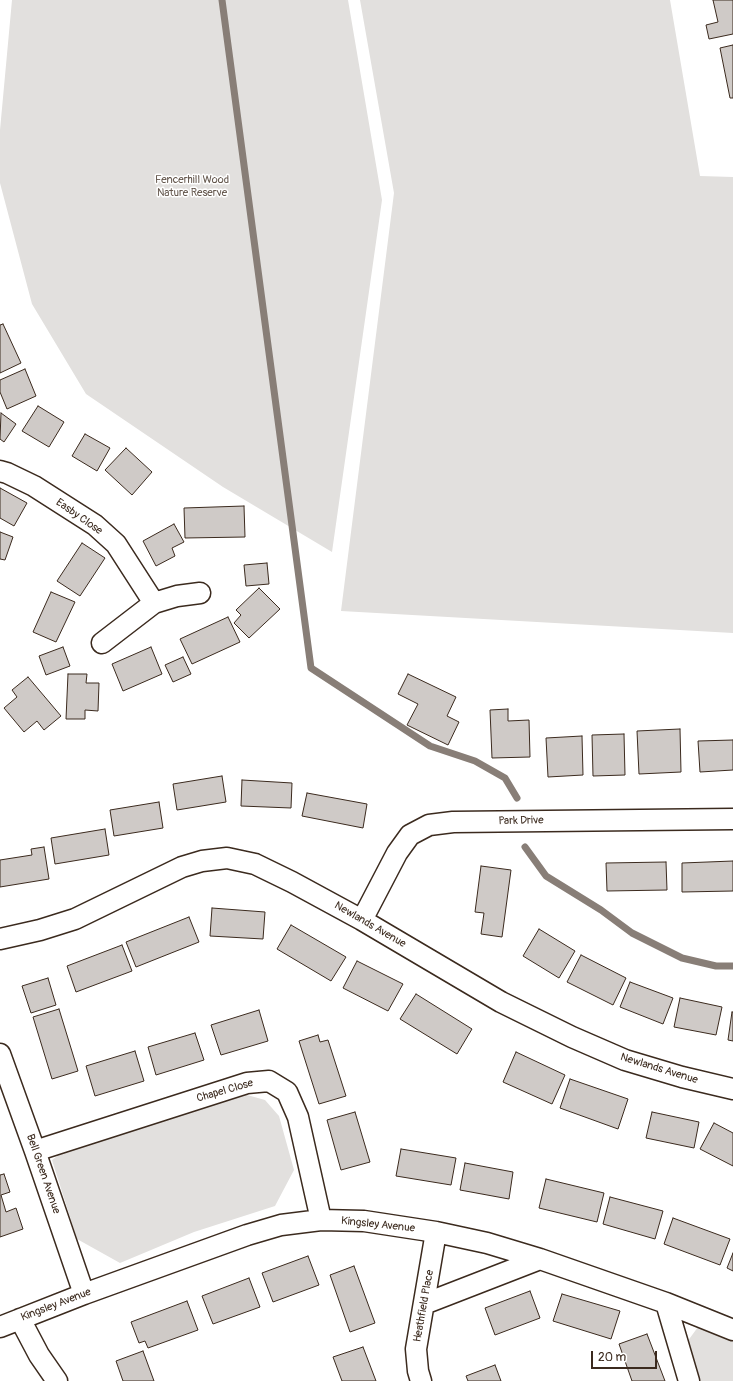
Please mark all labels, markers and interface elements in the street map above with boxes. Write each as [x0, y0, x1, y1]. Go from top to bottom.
park label: Fencerhill Wood Nature Reserve [155, 173, 229, 199]
street label: Easby Close [53, 496, 105, 538]
street label: Park Drive [498, 814, 544, 828]
street label: Newlands Avenue [332, 899, 408, 951]
street label: Newlands Avenue [619, 1051, 699, 1087]
street label: Chapel Close [195, 1077, 255, 1105]
street label: Bell Green Avenue [23, 1132, 63, 1216]
street label: Kingsley Avenue [340, 1215, 416, 1235]
street label: Heathfield Place [411, 1269, 437, 1343]
street label: Kingsley Avenue [19, 1286, 93, 1324]
scale bar [593, 1343, 659, 1369]
text: 20 m [598, 1350, 626, 1365]

